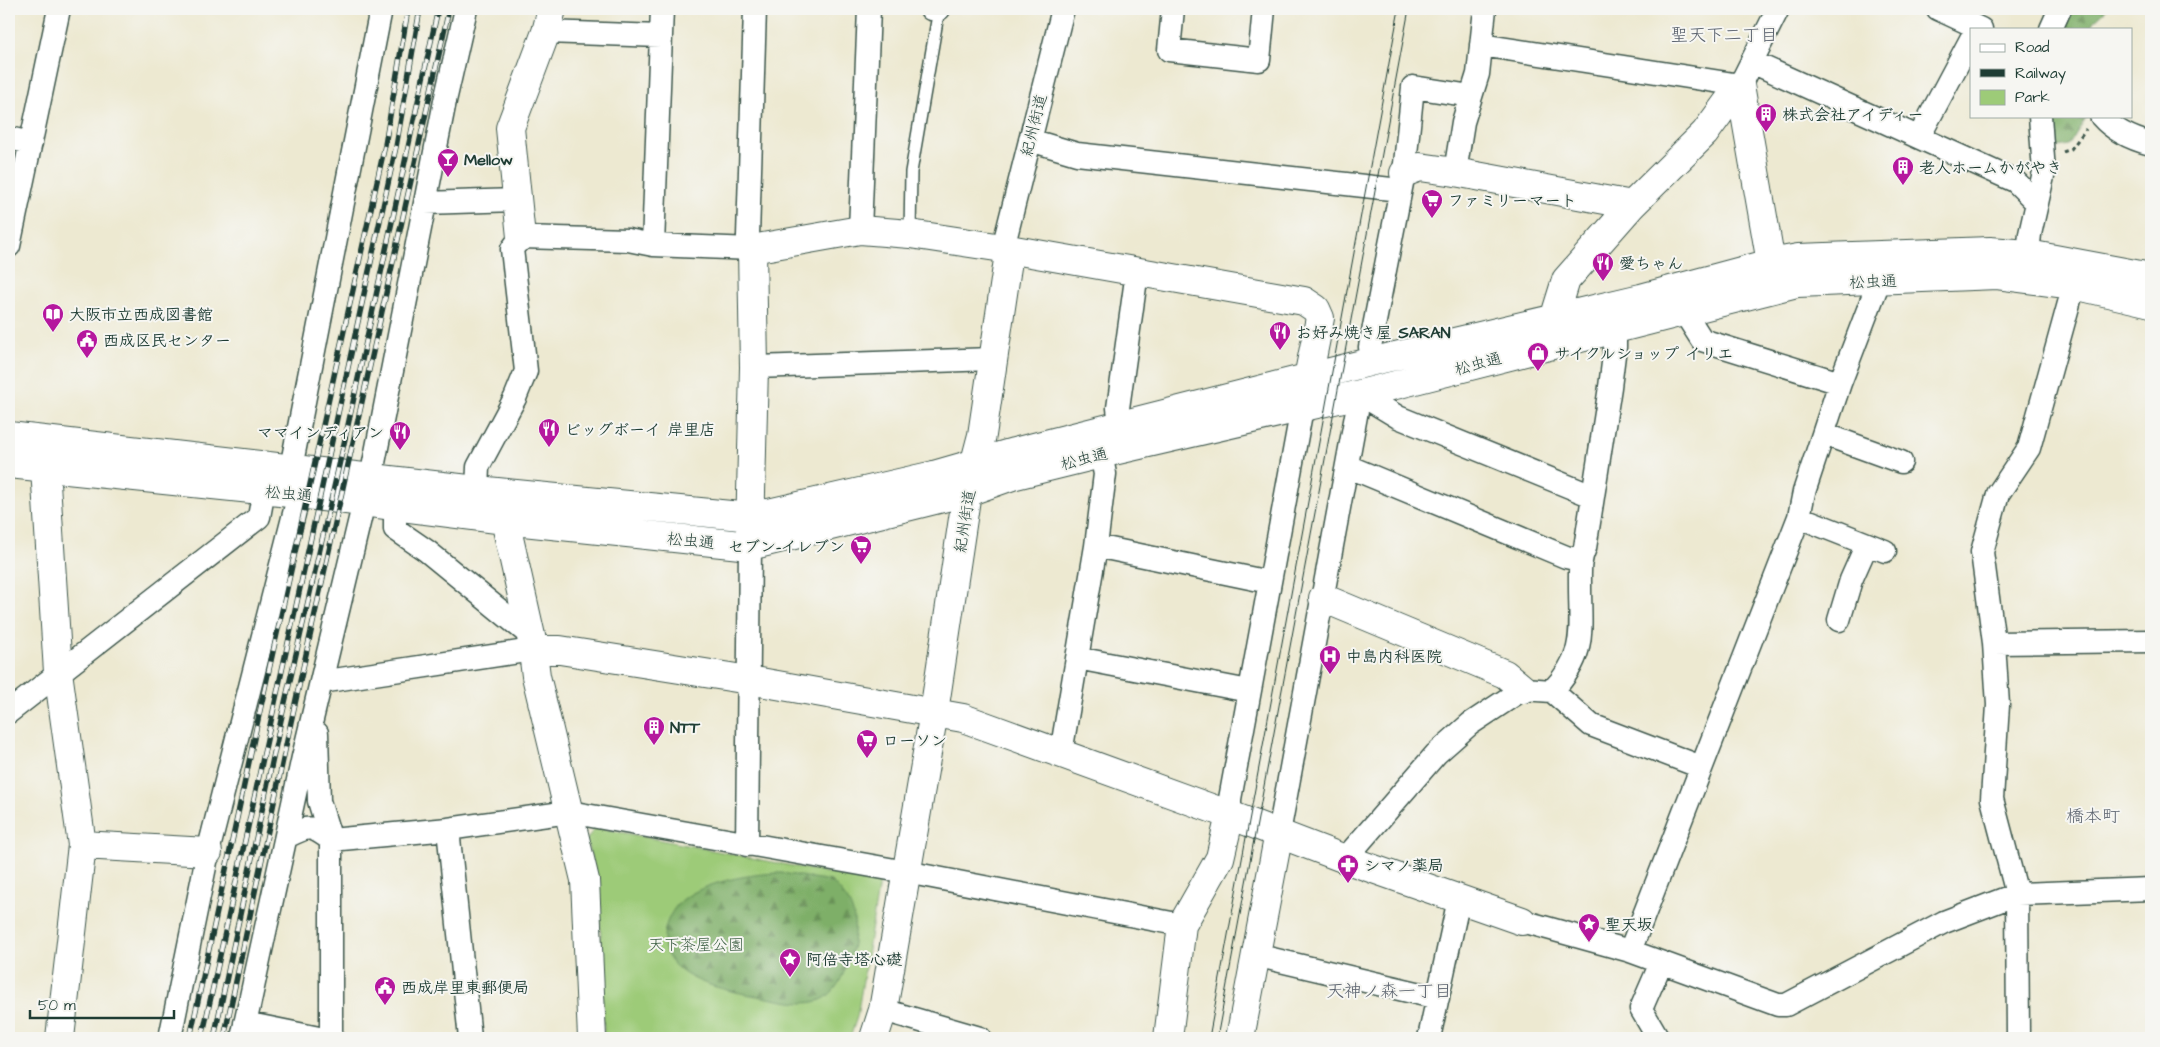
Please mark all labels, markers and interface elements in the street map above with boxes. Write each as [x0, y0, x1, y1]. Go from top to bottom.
district label: 聖天下二丁目 [1670, 23, 1778, 48]
legend [1970, 28, 2132, 118]
text: Road [2015, 37, 2050, 58]
text: Railway [2015, 63, 2066, 85]
text: Park [2015, 87, 2050, 108]
street label: 紀州街道 [1016, 92, 1052, 159]
building icon: 株式会社アイディー [1754, 102, 1778, 133]
place label: 株式会社アイディー [1782, 104, 1923, 126]
bar icon: Mellow [436, 147, 460, 178]
place label: Mellow [464, 149, 513, 171]
building icon: 老人ホームかがやき [1891, 155, 1915, 186]
place label: 老人ホームかがやき [1919, 157, 2062, 179]
supermarket icon: ファミリーマート [1420, 188, 1444, 219]
place label: ファミリーマート [1448, 190, 1577, 212]
restaurant icon: 愛ちゃん [1591, 251, 1615, 282]
place label: 愛ちゃん [1619, 253, 1683, 275]
street label: 松虫通 [1849, 270, 1897, 294]
library icon: 大阪市立西成図書館 [41, 302, 65, 333]
place label: 大阪市立西成図書館 [69, 304, 213, 326]
restaurant icon: お好み焼き屋 SARAN [1268, 320, 1292, 351]
place label: お好み焼き屋 SARAN [1296, 322, 1451, 344]
public building icon: 西成区民センター [75, 328, 99, 359]
place label: 西成区民センター [103, 330, 231, 352]
shop icon: サイクルショップ イリエ [1526, 341, 1550, 372]
place label: サイクルショップ イリエ [1554, 343, 1733, 365]
street label: 松虫通 [1452, 347, 1504, 381]
restaurant icon: ビッグボーイ 岸里店 [537, 417, 561, 448]
place label: ビッグボーイ 岸里店 [565, 419, 715, 441]
restaurant icon: ママインディアン [388, 420, 412, 451]
place label: ママインディアン [257, 422, 384, 444]
street label: 松虫通 [1058, 442, 1110, 475]
street label: 松虫通 [264, 481, 314, 507]
street label: 紀州街道 [949, 488, 981, 554]
street label: 松虫通 [666, 528, 716, 554]
supermarket icon: セブン-イレブン [849, 534, 873, 565]
place label: セブン-イレブン [728, 536, 845, 558]
hospital icon: 中島内科医院 [1318, 644, 1342, 675]
place label: 中島内科医院 [1346, 646, 1442, 668]
building icon: NTT [642, 715, 666, 746]
place label: NTT [670, 717, 701, 739]
supermarket icon: ローソン [855, 728, 879, 759]
place label: ローソン [883, 730, 947, 752]
district label: 橋本町 [2066, 804, 2120, 829]
pharmacy icon: シマノ薬局 [1336, 853, 1360, 884]
place label: シマノ薬局 [1364, 855, 1444, 877]
place icon: 聖天坂 [1577, 912, 1601, 943]
place label: 聖天坂 [1605, 914, 1653, 936]
park label: 天下茶屋公園 [648, 934, 744, 956]
place icon: 阿倍寺塔心礎 [778, 947, 802, 978]
place label: 阿倍寺塔心礎 [806, 949, 903, 971]
public building icon: 西成岸里東郵便局 [373, 975, 397, 1006]
place label: 西成岸里東郵便局 [401, 977, 529, 999]
district label: 天神ノ森一丁目 [1326, 979, 1452, 1004]
scale bar [30, 987, 174, 1019]
text: 50 m [38, 995, 76, 1016]

